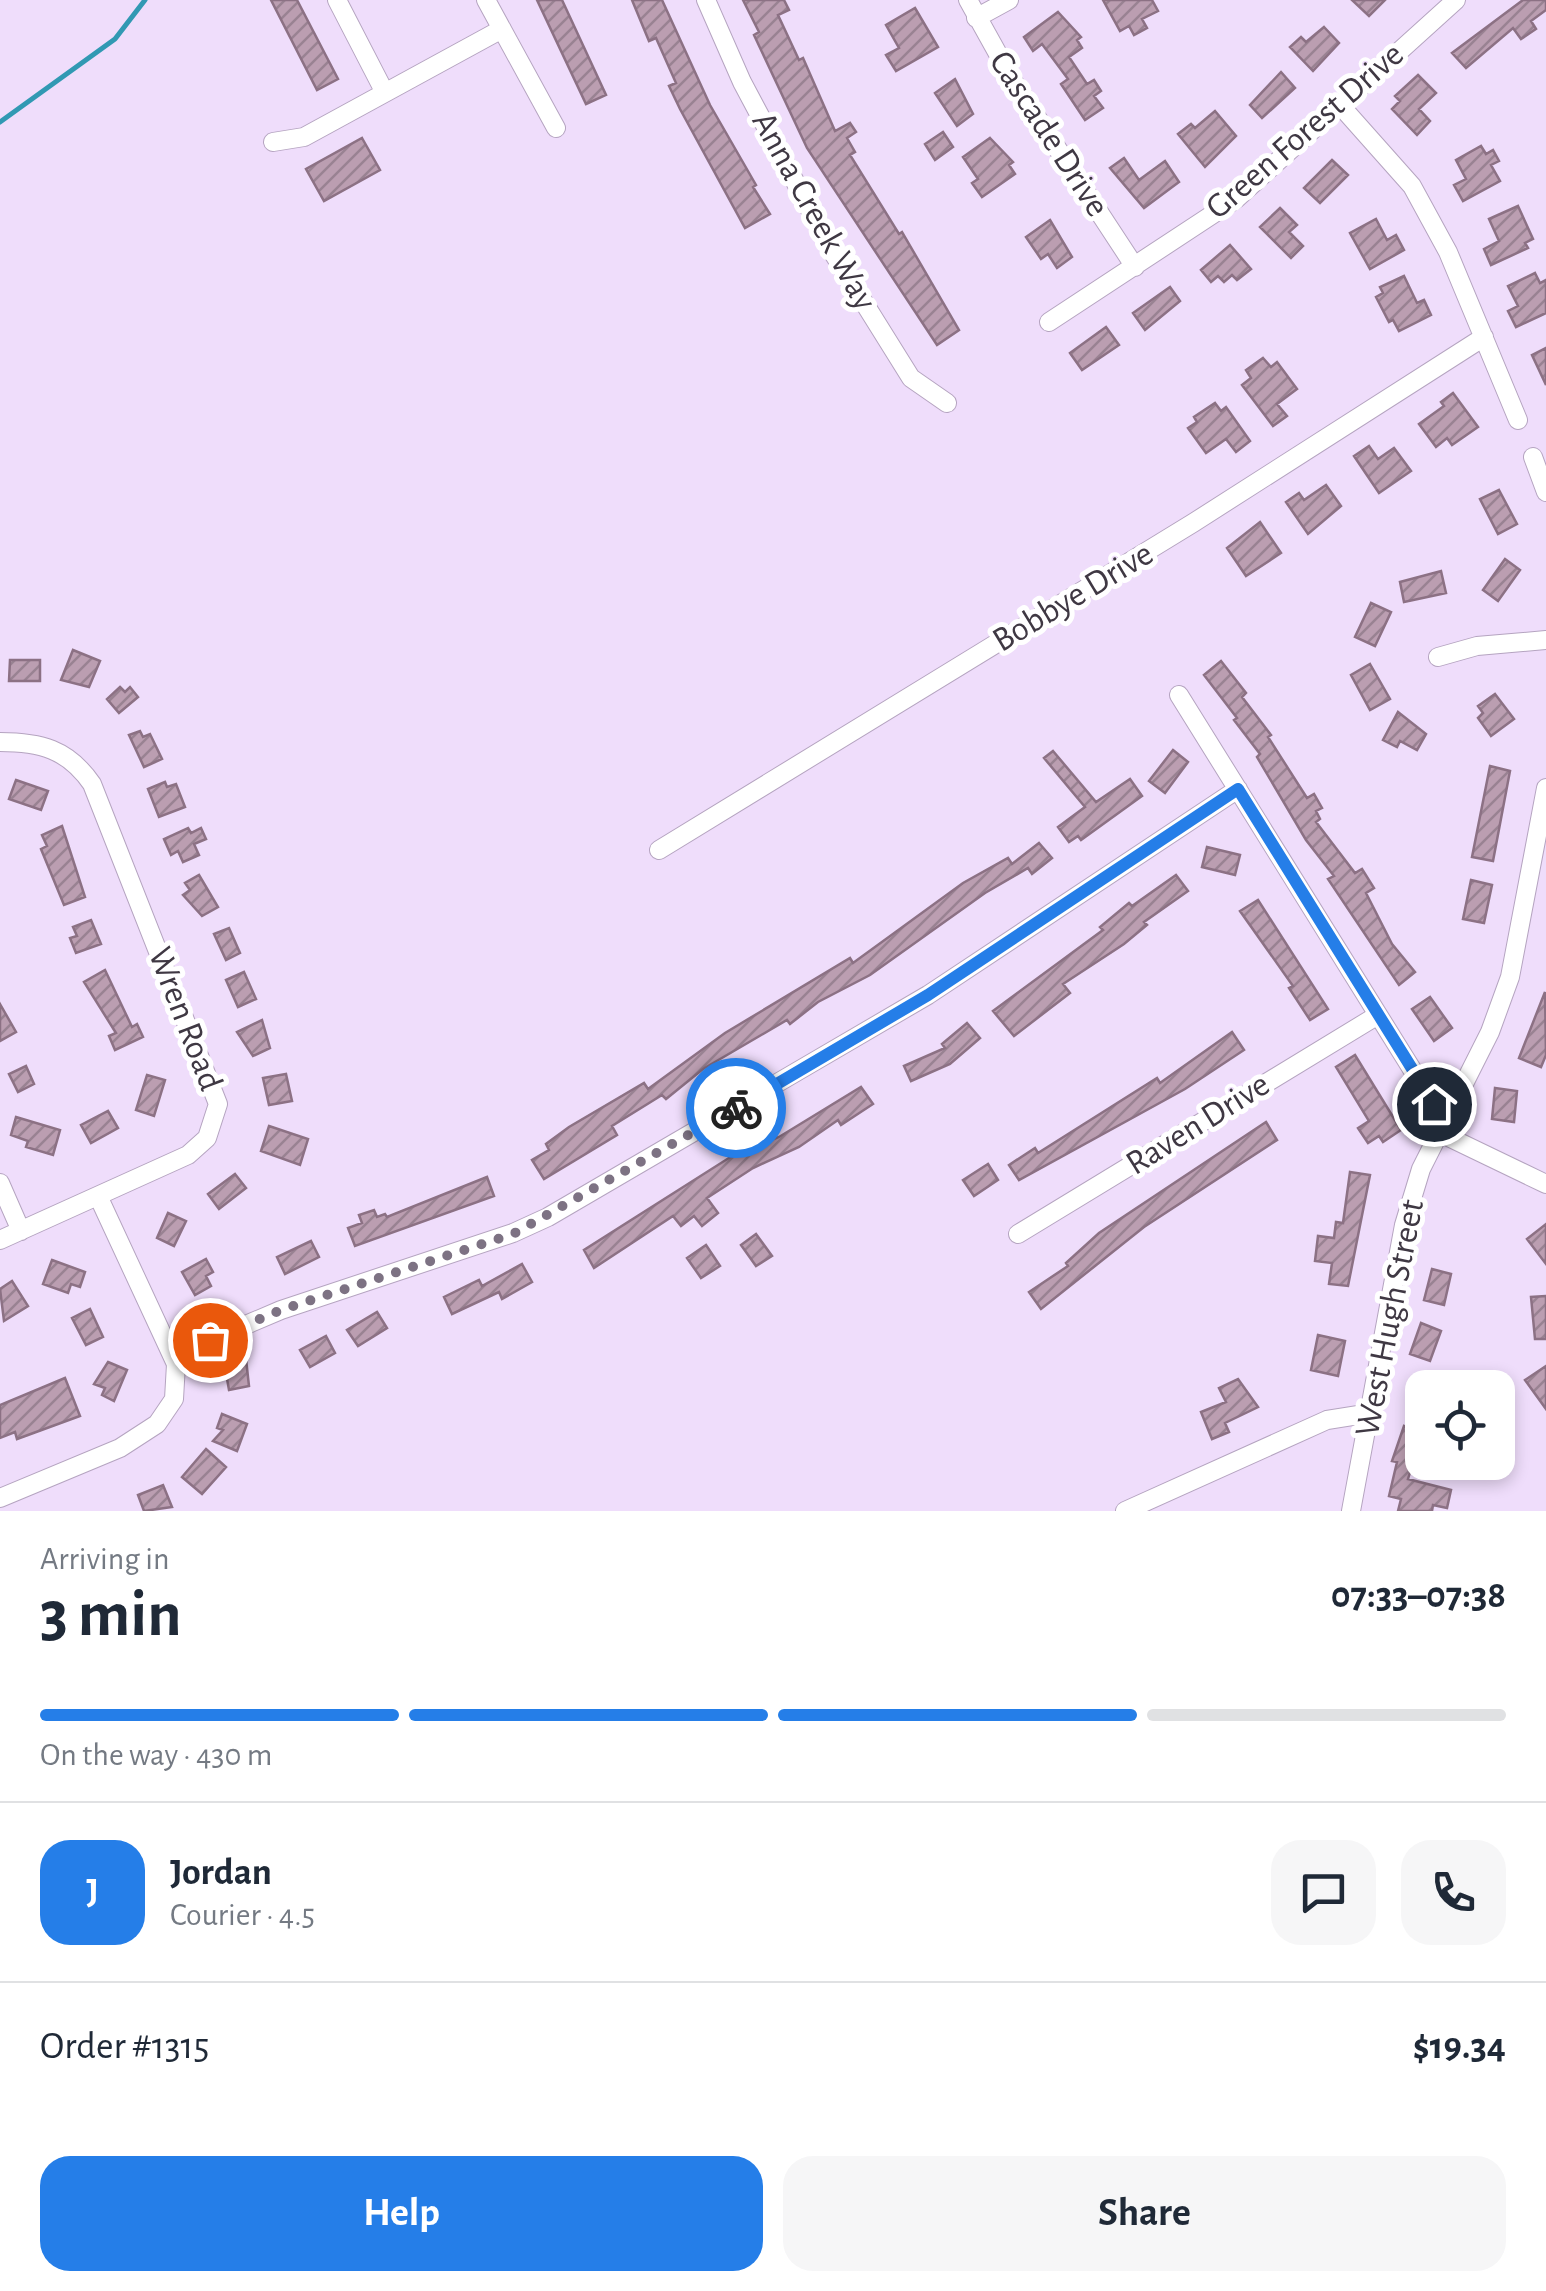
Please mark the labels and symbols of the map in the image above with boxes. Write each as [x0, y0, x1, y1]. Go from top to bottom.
street label: Green Forest Drive [1200, 36, 1410, 226]
street label: Cascade Drive [983, 45, 1115, 223]
street label: Anna Creek Way [745, 106, 883, 316]
street label: Bobbye Drive [987, 536, 1159, 658]
street label: Wren Road [142, 942, 228, 1096]
courier [686, 1058, 786, 1158]
pin [1392, 1062, 1477, 1147]
street label: Raven Drive [1120, 1066, 1276, 1182]
street label: West Hugh Street [1350, 1197, 1430, 1439]
pin [168, 1298, 253, 1383]

